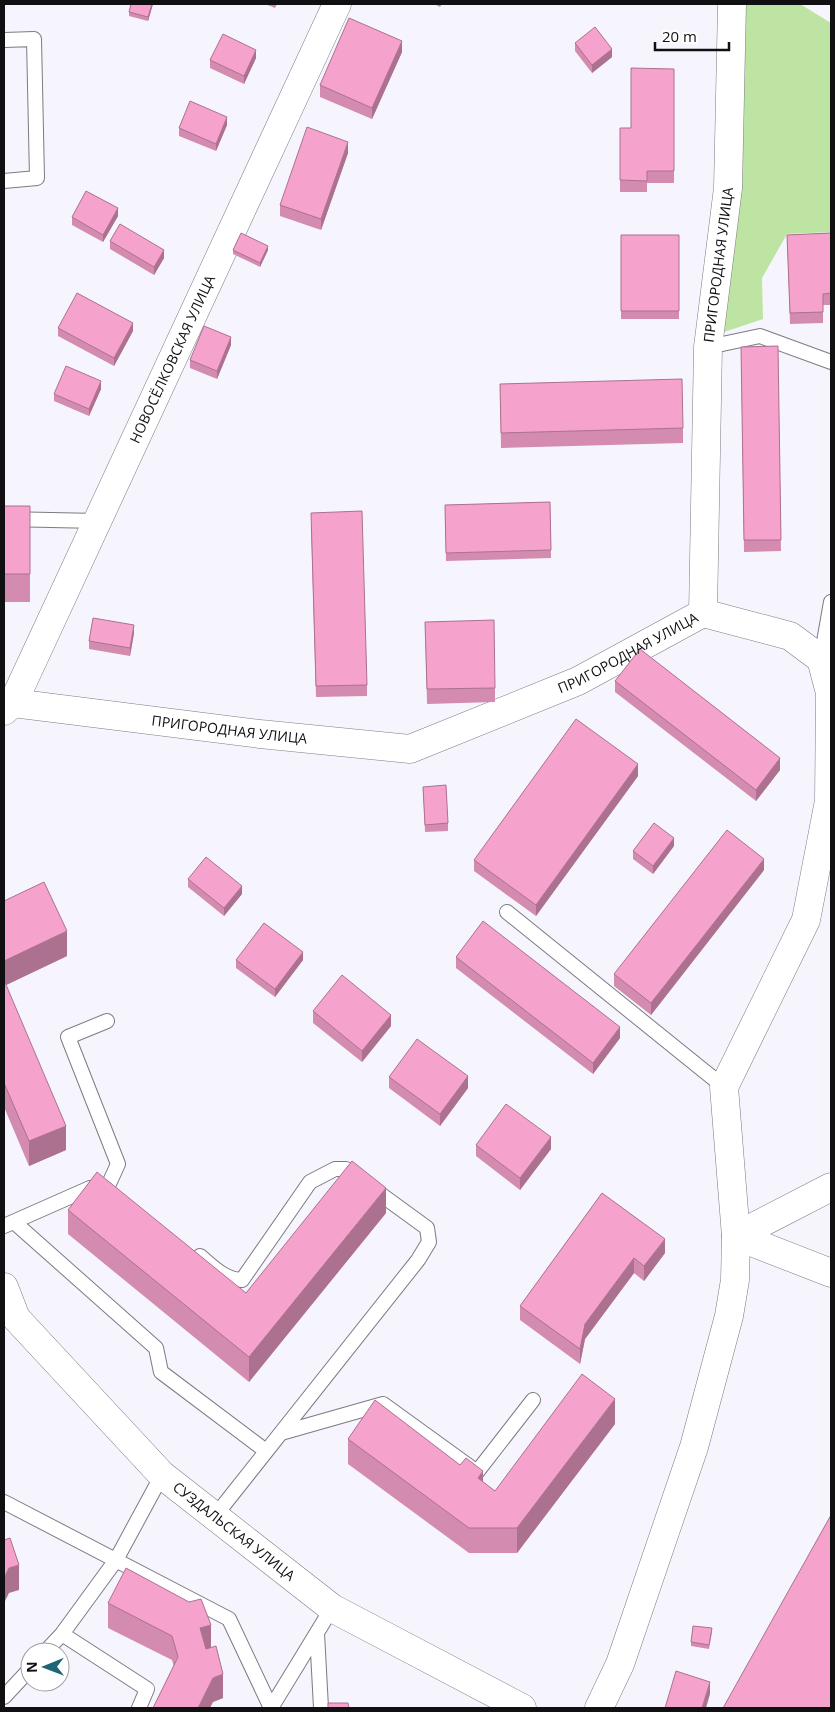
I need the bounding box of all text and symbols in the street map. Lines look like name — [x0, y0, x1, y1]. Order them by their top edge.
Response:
scale bar — [655, 20, 729, 52]
text: 20 m — [662, 26, 697, 46]
street label: ПРИГОРОДНАЯ УЛИЦА — [699, 186, 737, 344]
street label: НОВОСЁЛКОВСКАЯ УЛИЦА — [125, 272, 219, 446]
street label: ПРИГОРОДНАЯ УЛИЦА — [555, 608, 701, 697]
street label: ПРИГОРОДНАЯ УЛИЦА — [151, 710, 308, 748]
street label: СУЗДАЛЬСКАЯ УЛИЦА — [169, 1477, 299, 1585]
north arrow — [20, 1642, 70, 1692]
text: N — [22, 1661, 41, 1673]

